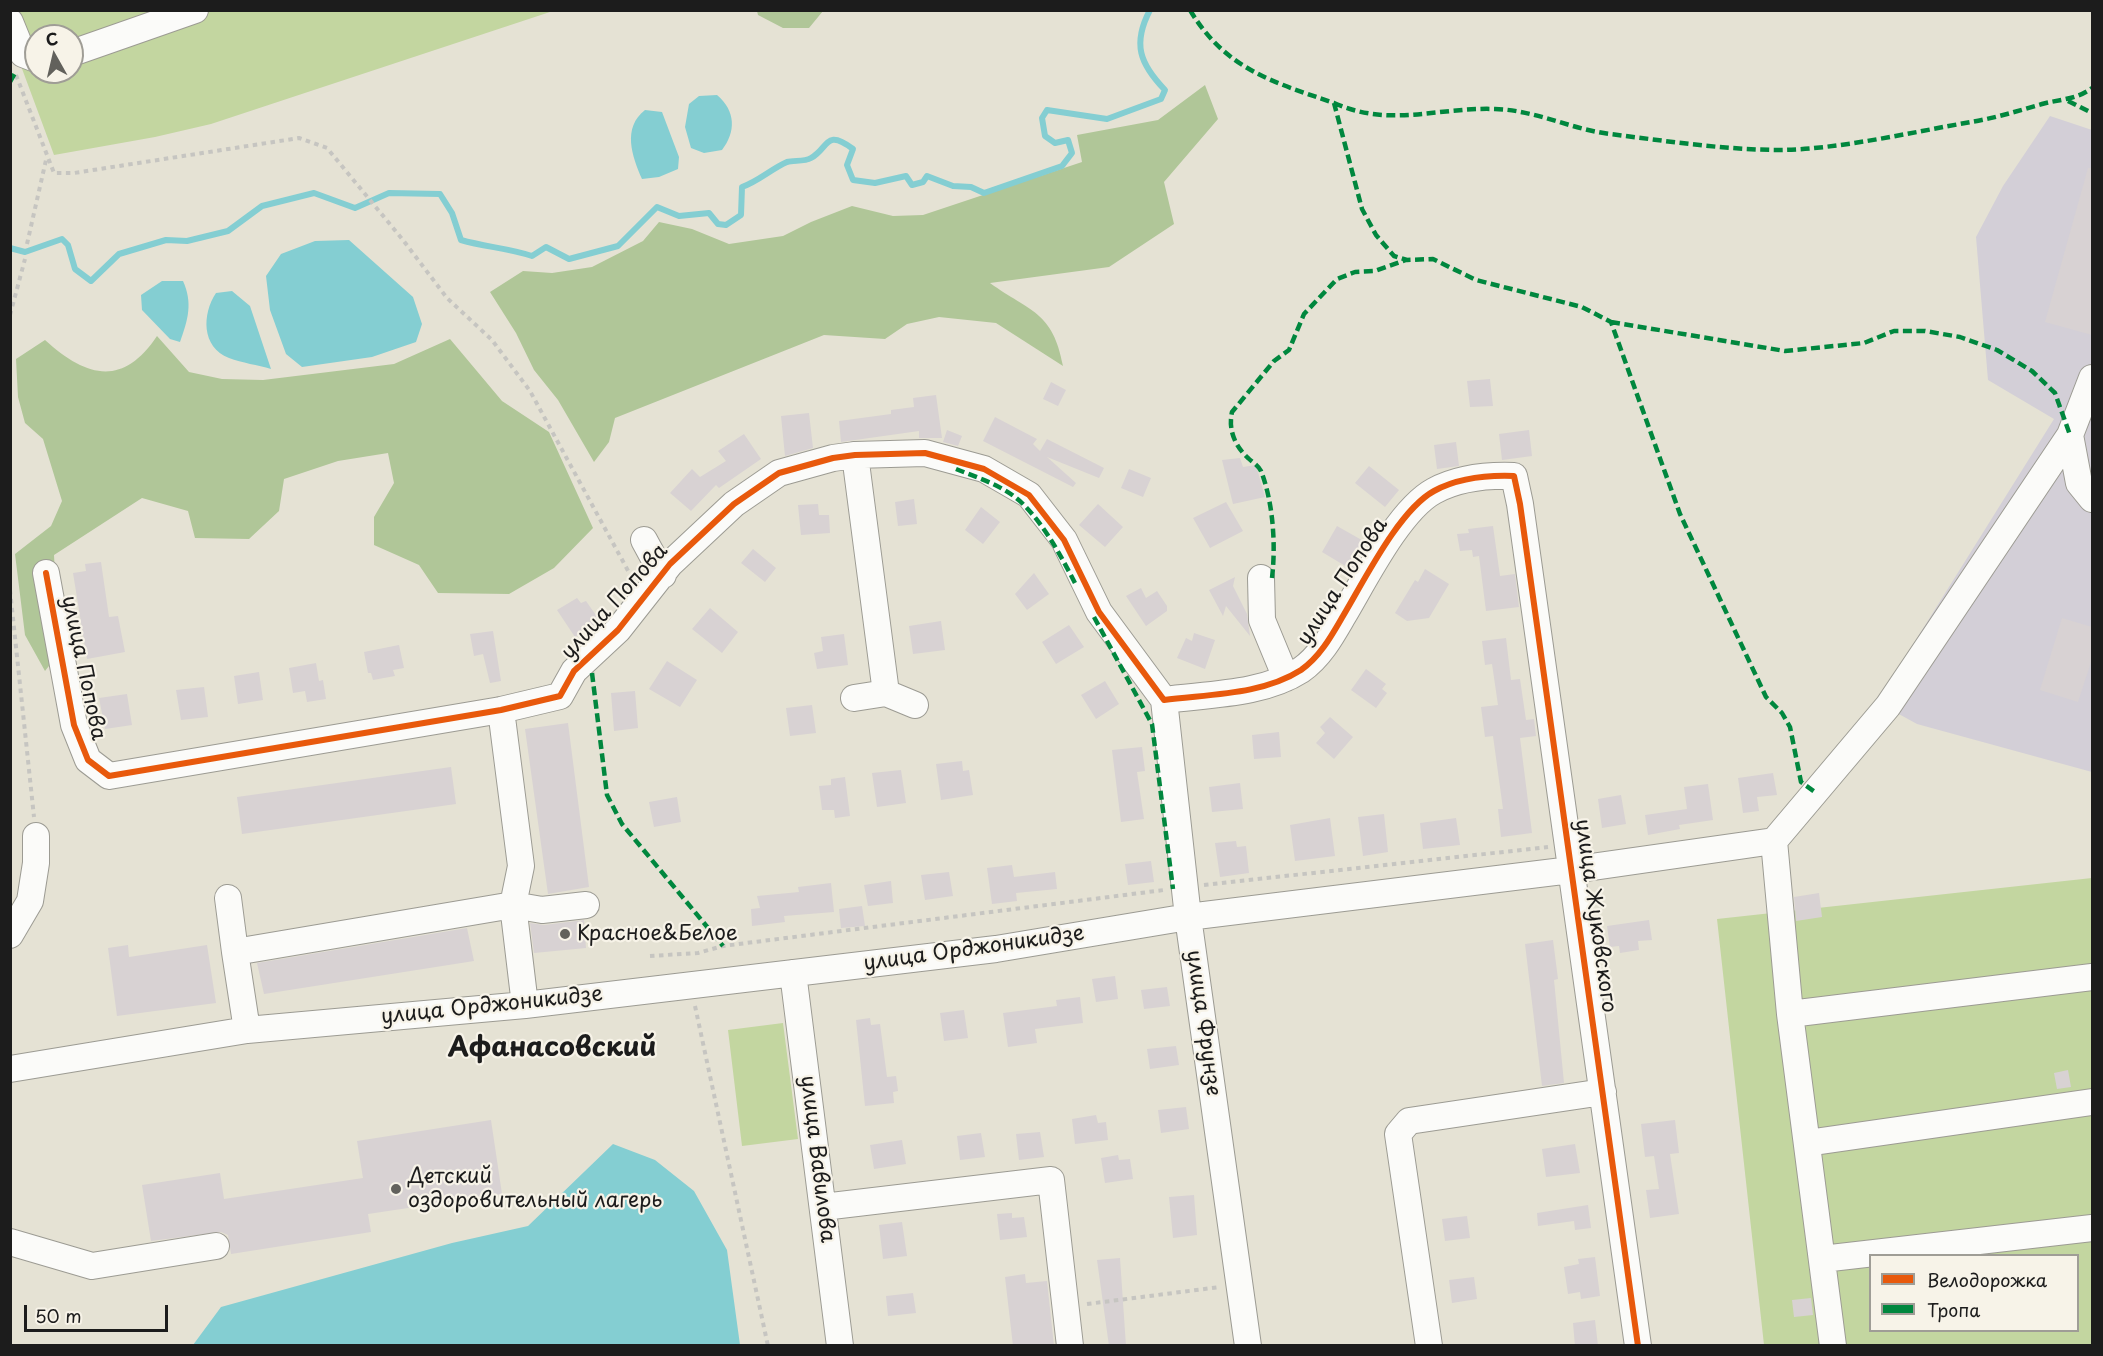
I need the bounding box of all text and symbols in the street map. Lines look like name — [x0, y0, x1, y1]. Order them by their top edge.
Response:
north arrow — [24, 24, 84, 84]
text: С — [44, 25, 59, 51]
street label: улица Попова — [1292, 513, 1394, 651]
street label: улица Попова — [556, 539, 674, 665]
street label: улица Попова — [55, 593, 111, 743]
street label: улица Жуковского — [1569, 817, 1621, 1015]
place label: Красное&Белое — [577, 921, 738, 947]
street label: улица Орджоникидзе — [862, 921, 1086, 977]
marker: Красное&Белое — [558, 927, 572, 941]
street label: улица Фрунзе — [1180, 949, 1226, 1097]
street label: улица Орджоникидзе — [380, 982, 604, 1030]
district label: Афанасовский — [448, 1033, 656, 1065]
street label: улица Вавилова — [794, 1074, 840, 1244]
place label: Детский оздоровительный лагерь — [408, 1164, 662, 1214]
marker: Детский оздоровительный лагерь — [389, 1182, 403, 1196]
legend — [1869, 1254, 2079, 1332]
text: Велодорожка — [1927, 1266, 2047, 1293]
scale bar — [27, 1293, 171, 1331]
text: Тропа — [1927, 1296, 1980, 1323]
text: 50 m — [35, 1302, 82, 1329]

